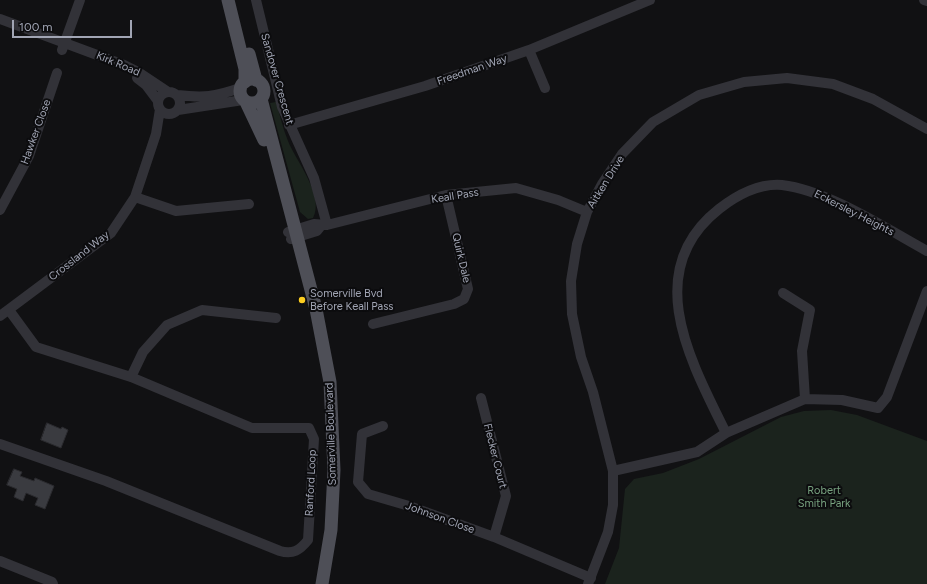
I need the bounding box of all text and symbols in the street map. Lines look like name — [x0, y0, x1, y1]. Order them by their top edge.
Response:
scale bar — [14, 12, 134, 38]
text: 100 m — [19, 20, 53, 34]
street label: Sandover Crescent — [258, 32, 296, 126]
street label: Kirk Road — [94, 49, 142, 79]
street label: Freedman Way — [435, 52, 509, 88]
street label: Hawker Close — [18, 98, 54, 166]
street label: Aitken Drive — [585, 153, 627, 211]
street label: Keall Pass — [430, 186, 480, 206]
street label: Eckersley Heights — [812, 187, 896, 239]
street label: Crossland Way — [46, 228, 112, 284]
street label: Quirk Dale — [449, 232, 473, 284]
place label: Somerville Bvd Before Keall Pass — [310, 287, 393, 313]
marker: Somerville Bvd Before Keall Pass — [297, 295, 307, 305]
street label: Somerville Boulevard — [323, 382, 339, 486]
street label: Flecker Court — [481, 422, 509, 490]
street label: Ranford Loop — [303, 449, 319, 517]
park label: Robert Smith Park — [798, 484, 850, 510]
street label: Johnson Close — [404, 499, 476, 537]

